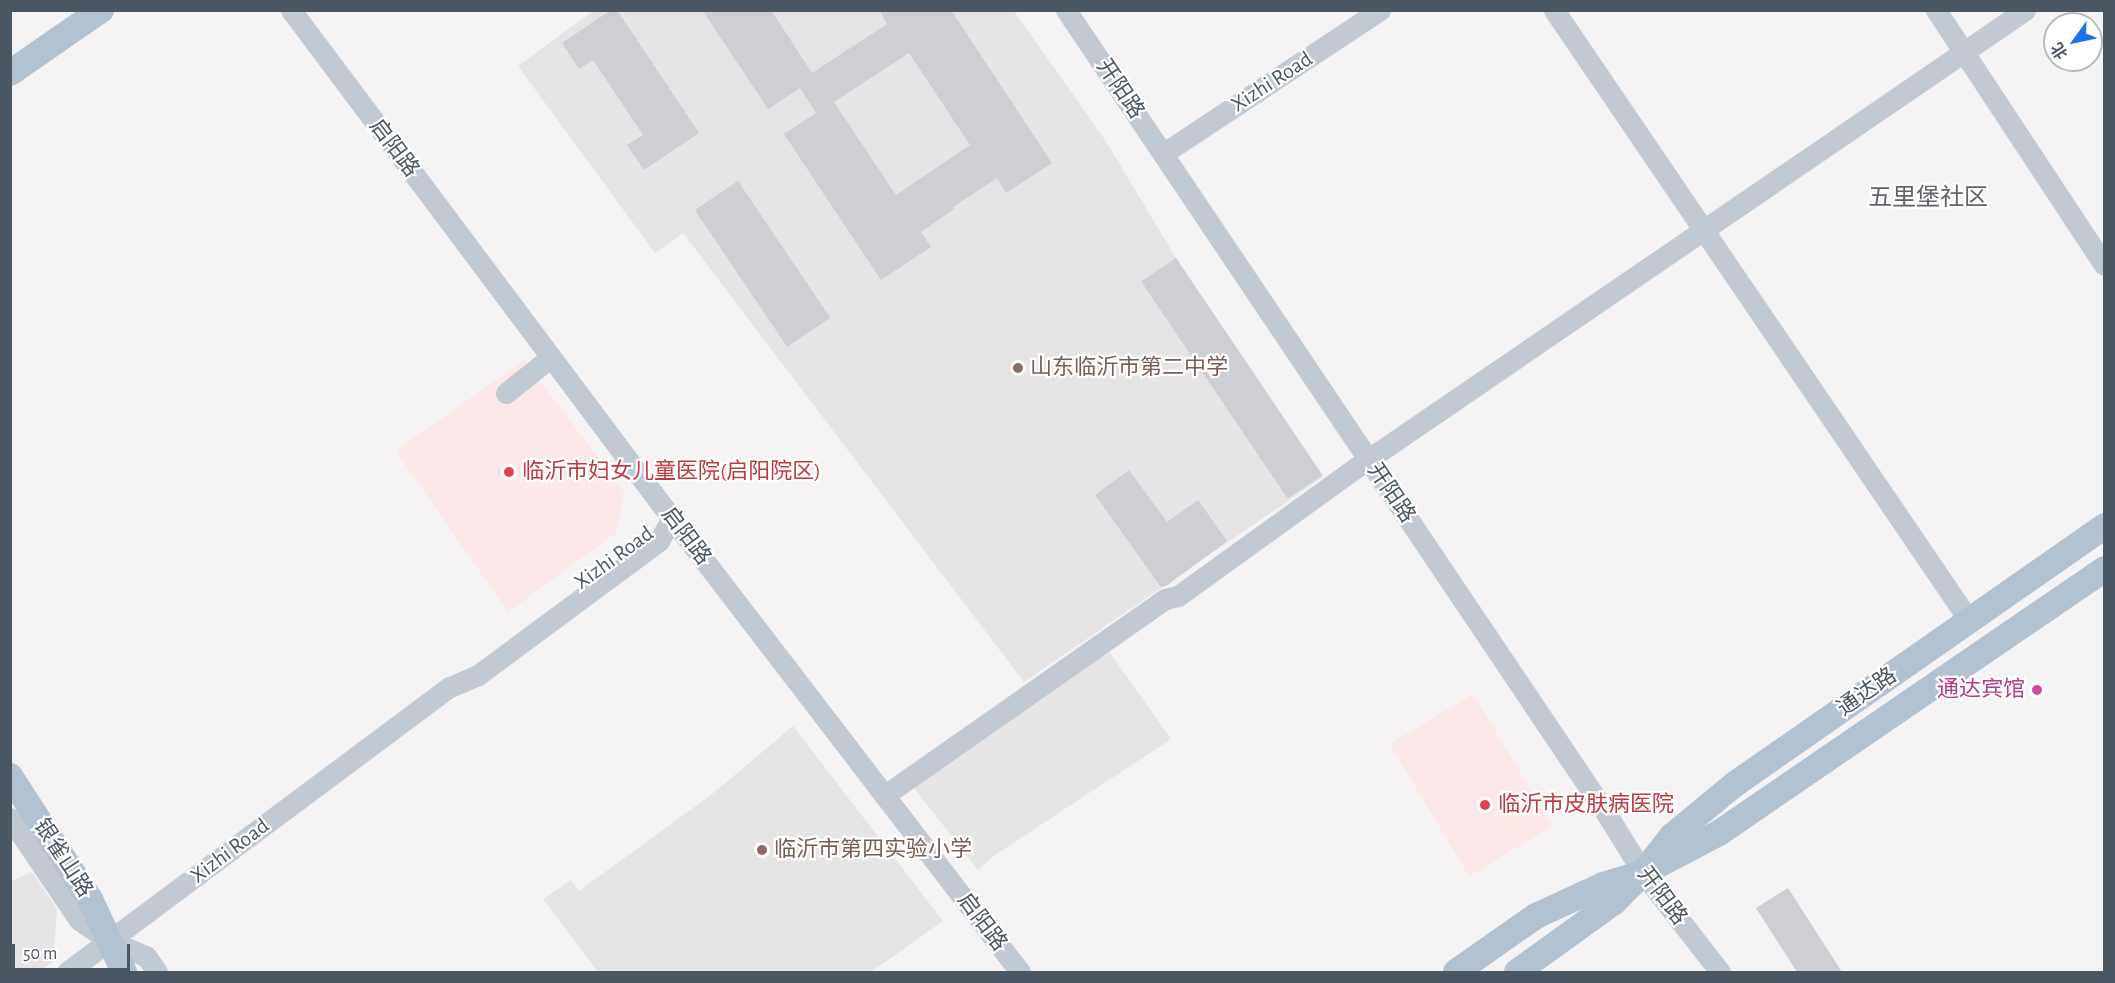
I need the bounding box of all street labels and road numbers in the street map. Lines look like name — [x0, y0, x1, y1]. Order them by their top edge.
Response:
street label: Xizhi Road — [1226, 46, 1318, 118]
street label: 开阳路 — [1091, 54, 1149, 124]
street label: 启阳路 — [364, 114, 424, 182]
street label: 开阳路 — [1362, 458, 1420, 528]
street label: 启阳路 — [656, 502, 716, 570]
street label: Xizhi Road — [569, 520, 659, 596]
street label: 通达路 — [1832, 662, 1902, 722]
street label: Xizhi Road — [185, 813, 275, 889]
street label: 银雀山路 — [28, 814, 98, 902]
street label: 开阳路 — [1632, 862, 1692, 930]
street label: 启阳路 — [952, 888, 1012, 956]

